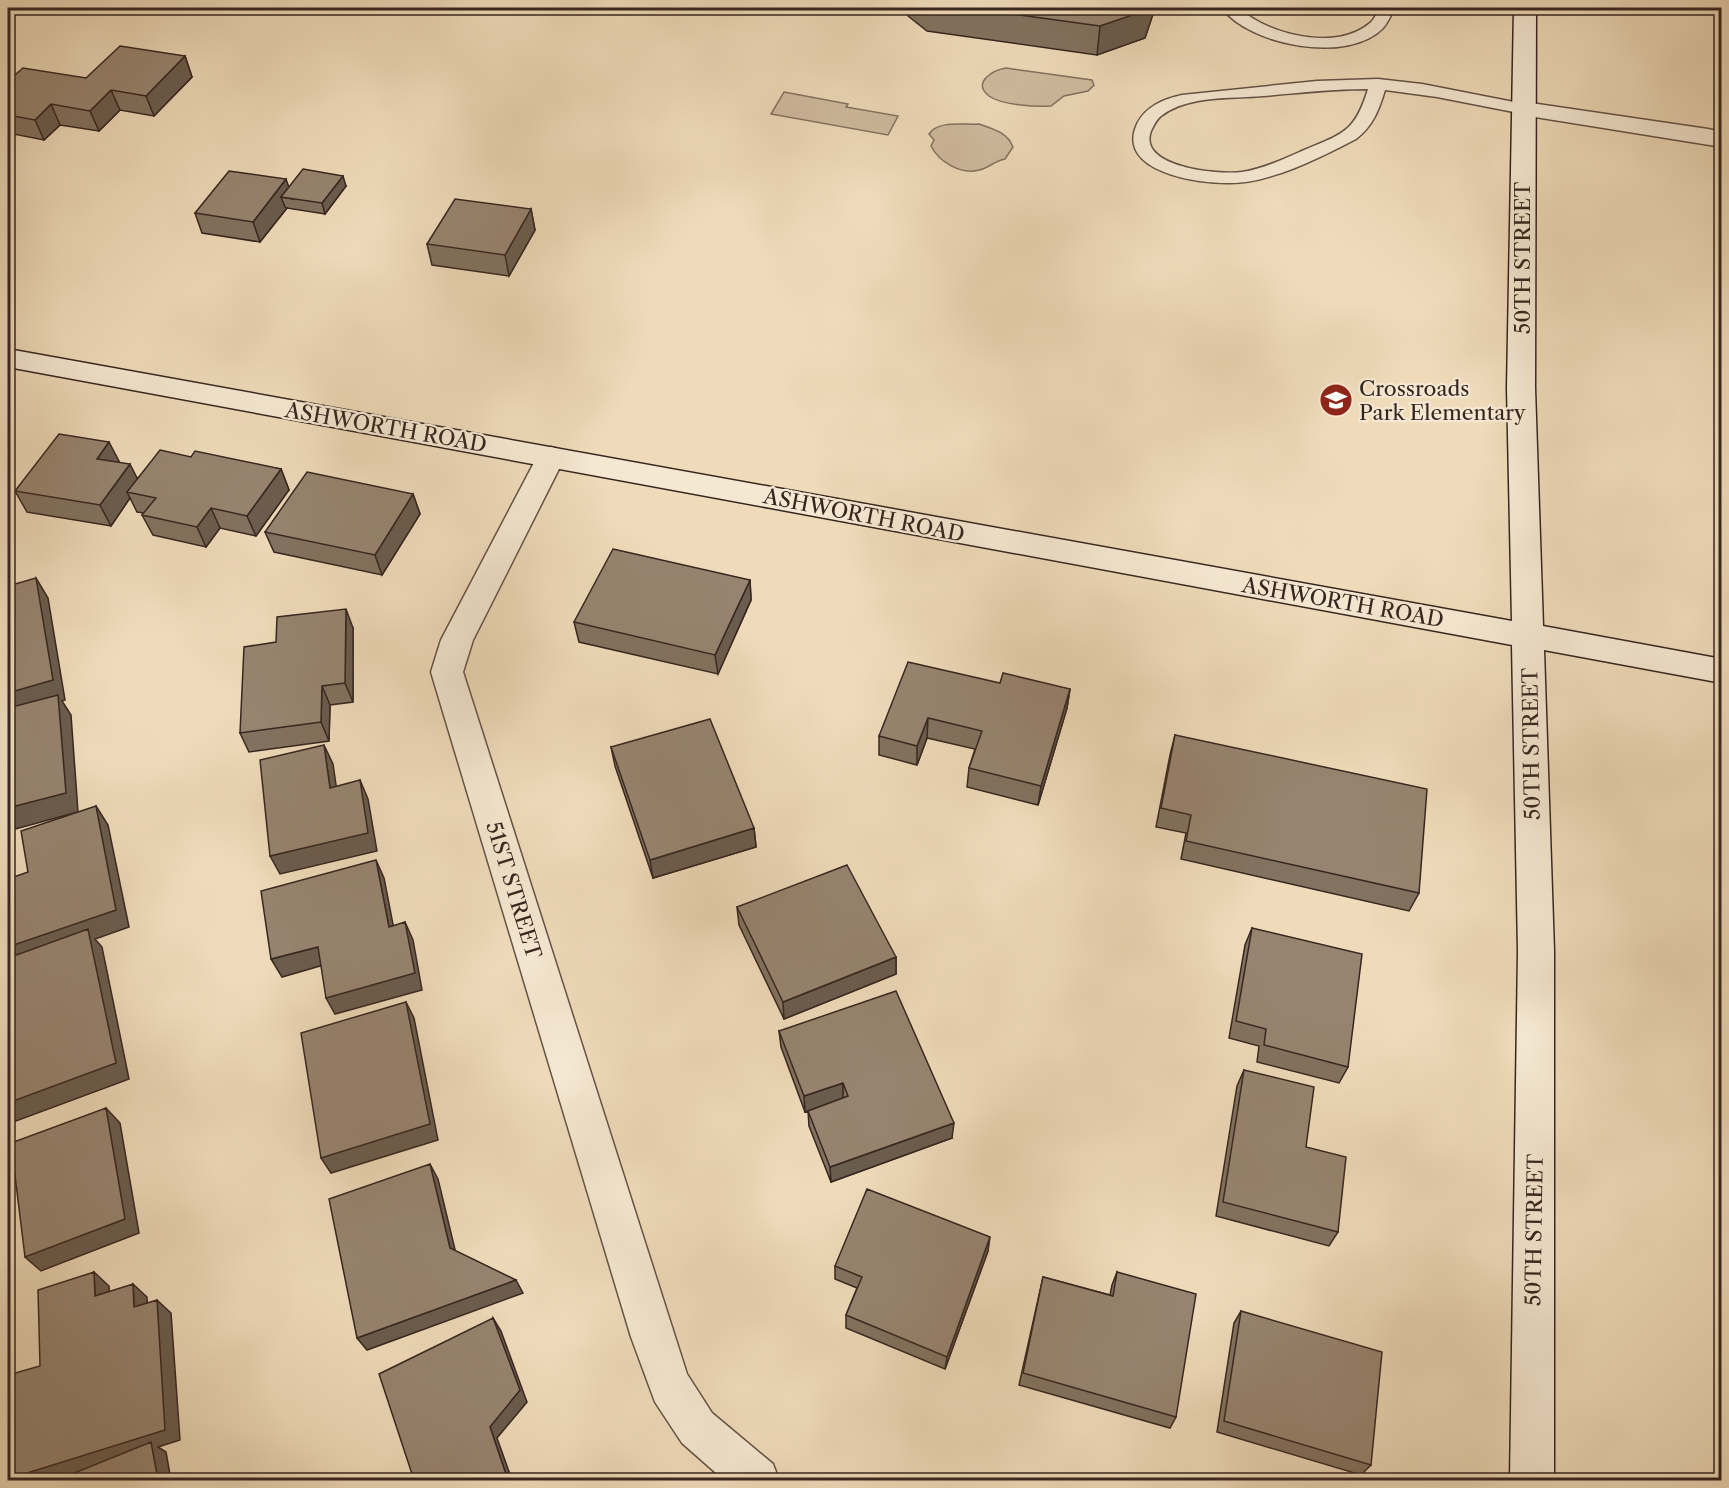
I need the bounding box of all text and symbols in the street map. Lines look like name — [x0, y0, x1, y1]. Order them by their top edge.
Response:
street label: 50TH STREET — [1510, 182, 1535, 334]
place label: Crossroads Park Elementary — [1359, 376, 1526, 425]
school or university icon: Crossroads Park Elementary — [1318, 382, 1354, 418]
street label: ASHWORTH ROAD — [282, 397, 489, 457]
street label: ASHWORTH ROAD — [760, 483, 967, 547]
street label: ASHWORTH ROAD — [1239, 572, 1446, 632]
street label: 50TH STREET — [1517, 667, 1545, 820]
street label: 51ST STREET — [481, 818, 547, 962]
street label: 50TH STREET — [1520, 1153, 1548, 1306]

